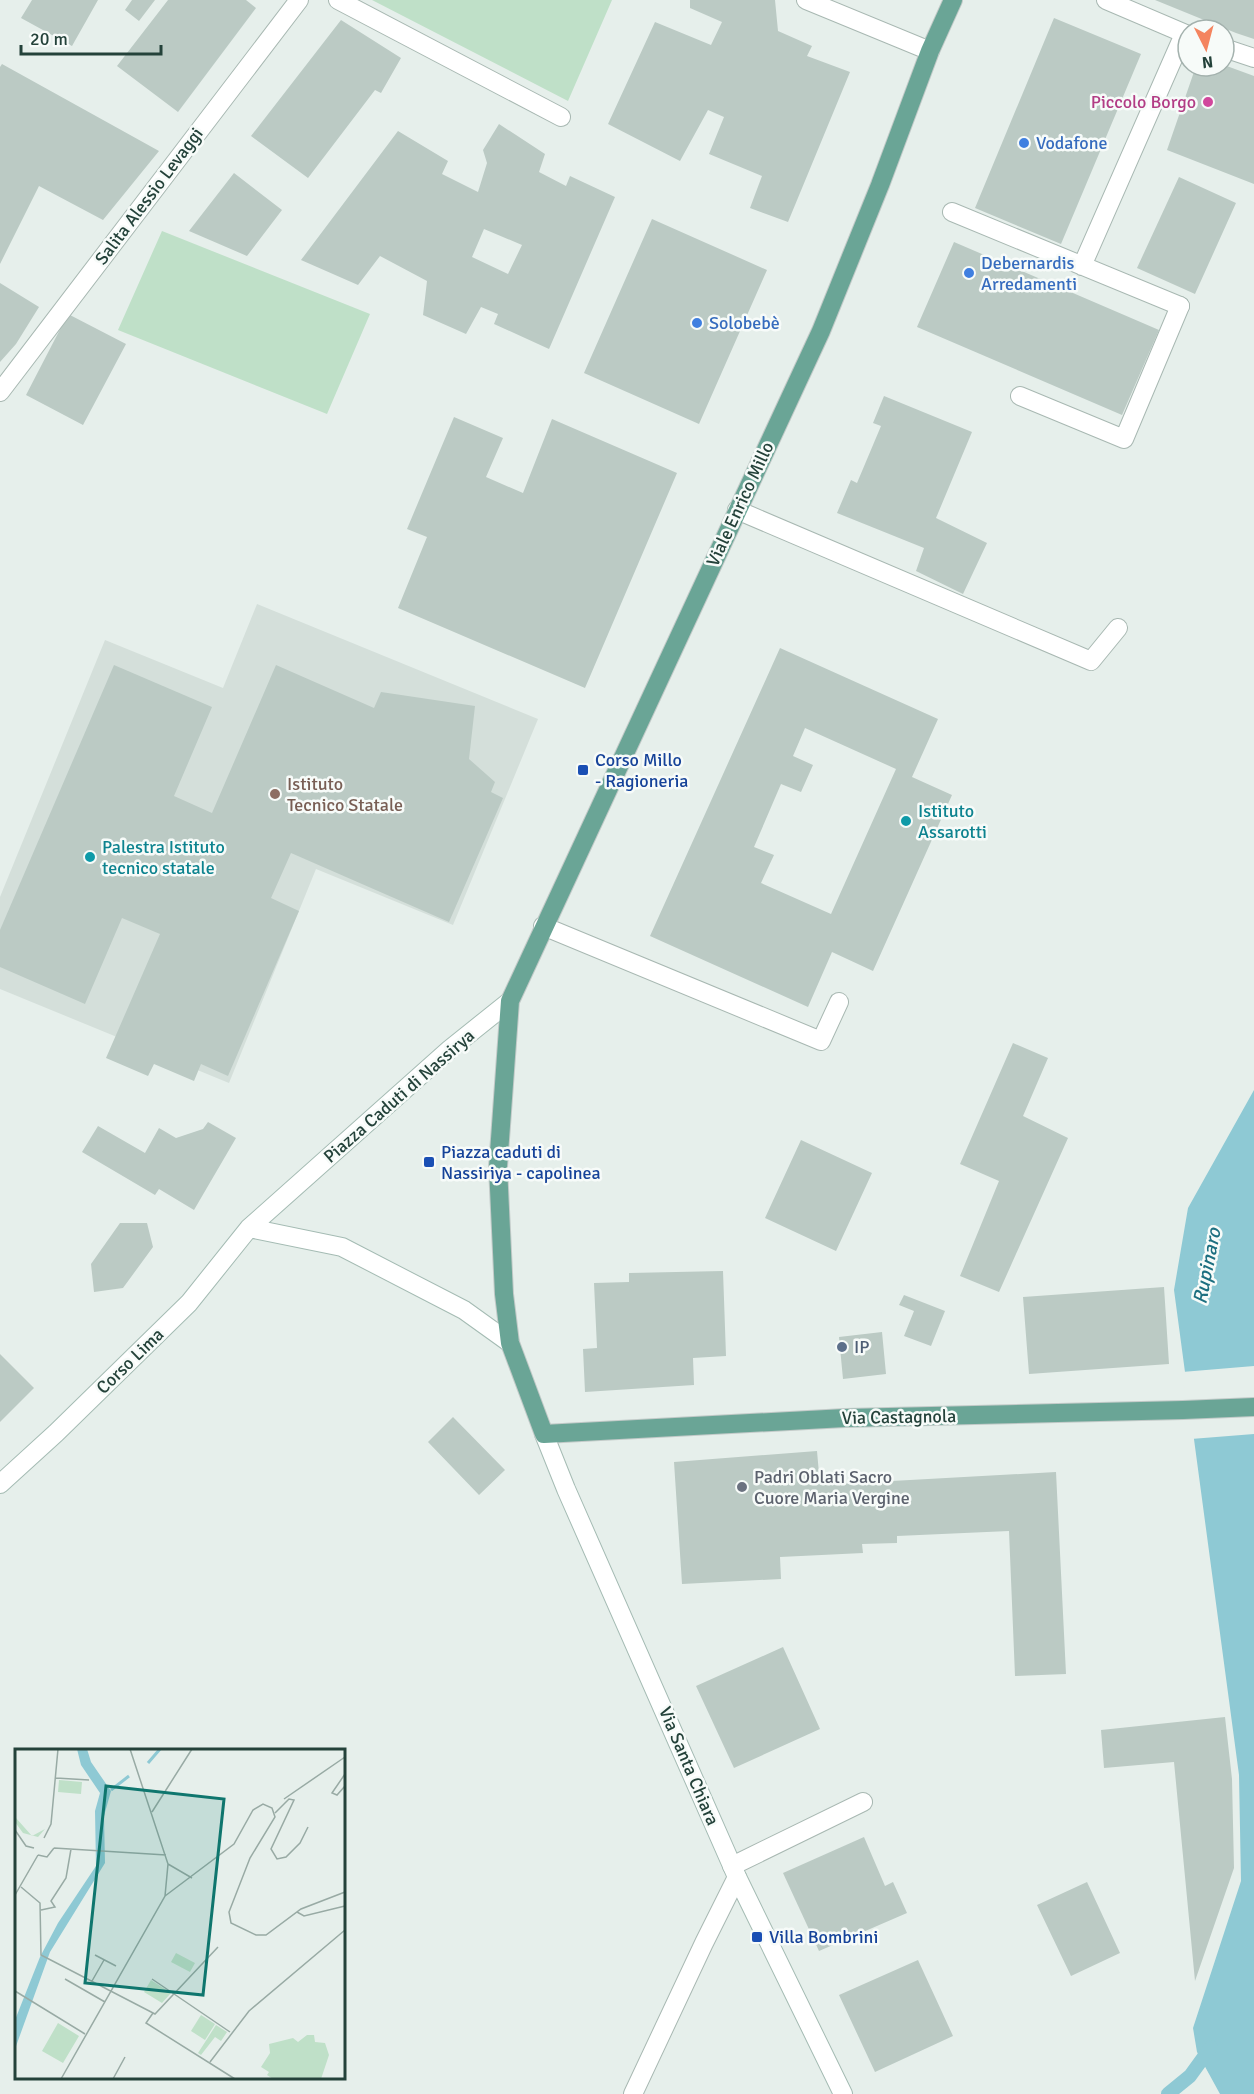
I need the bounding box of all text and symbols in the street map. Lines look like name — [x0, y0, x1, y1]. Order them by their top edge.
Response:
scale bar — [21, 18, 160, 56]
north arrow — [1176, 18, 1236, 78]
text: 20 m — [30, 28, 68, 50]
text: N — [1201, 51, 1214, 72]
place label: Piccolo Borgo — [1091, 91, 1196, 113]
marker: Piccolo Borgo — [1201, 95, 1215, 109]
street label: Salita Alessio Levaggi — [90, 123, 208, 269]
place label: Vodafone — [1036, 132, 1108, 154]
marker: Vodafone — [1017, 136, 1031, 150]
place label: Debernardis Arredamenti — [981, 252, 1077, 295]
marker: Debernardis Arredamenti — [962, 266, 976, 280]
place label: Solobebè — [709, 312, 780, 334]
marker: Solobebè — [690, 316, 704, 330]
street label: Viale Enrico Millo — [702, 438, 778, 570]
place label: Corso Millo - Ragioneria — [595, 749, 688, 792]
marker: Corso Millo - Ragioneria — [576, 763, 590, 777]
place label: Istituto Tecnico Statale — [287, 773, 403, 816]
marker: Istituto Tecnico Statale — [268, 787, 282, 801]
place label: Istituto Assarotti — [918, 800, 987, 843]
marker: Istituto Assarotti — [899, 814, 913, 828]
place label: Palestra Istituto tecnico statale — [102, 836, 225, 879]
marker: Palestra Istituto tecnico statale — [83, 850, 97, 864]
street label: Piazza Caduti di Nassirya — [319, 1025, 479, 1167]
place label: Piazza caduti di Nassiriya - capolinea — [441, 1141, 601, 1184]
marker: Piazza caduti di Nassiriya - capolinea — [422, 1155, 436, 1169]
water label: Rupinaro — [1187, 1224, 1227, 1306]
street label: Corso Lima — [92, 1323, 168, 1399]
place label: IP — [854, 1336, 870, 1358]
marker: IP — [835, 1340, 849, 1354]
street label: Via Castagnola — [842, 1405, 956, 1429]
place label: Padri Oblati Sacro Cuore Maria Vergine — [754, 1466, 910, 1509]
marker: Padri Oblati Sacro Cuore Maria Vergine — [735, 1480, 749, 1494]
street label: Via Santa Chiara — [654, 1703, 724, 1829]
inset map — [15, 1749, 345, 2079]
place label: Villa Bombrini — [769, 1926, 878, 1948]
marker: Villa Bombrini — [750, 1930, 764, 1944]

